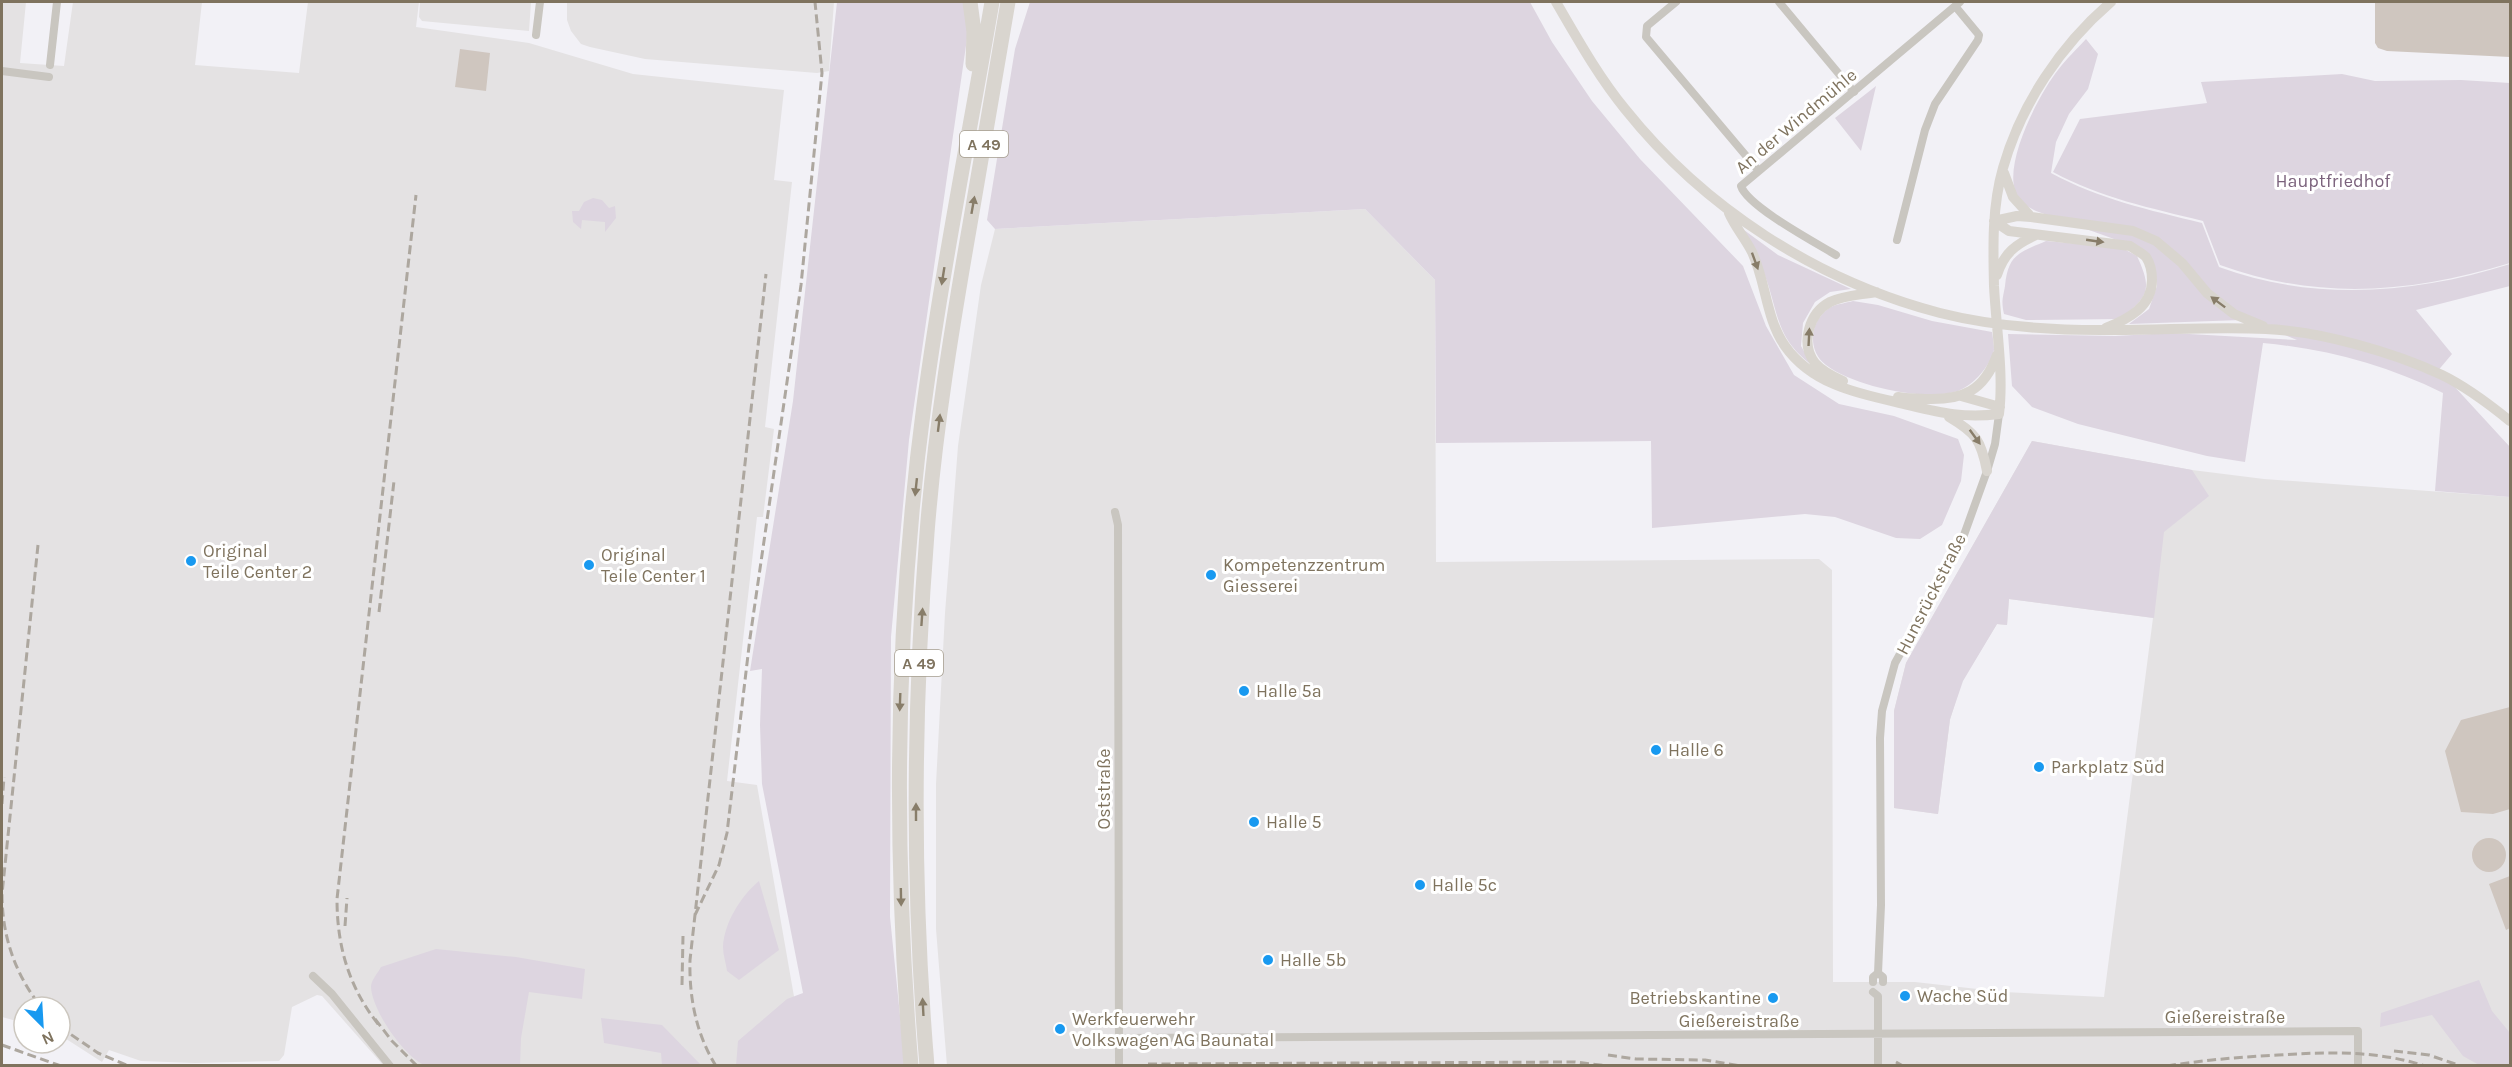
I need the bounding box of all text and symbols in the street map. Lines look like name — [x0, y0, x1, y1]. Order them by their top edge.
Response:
street label: An der Windmühle — [1731, 64, 1861, 178]
road number: A 49 — [960, 131, 1008, 157]
park label: Hauptfriedhof — [2276, 170, 2391, 192]
one-way arrow — [969, 195, 978, 214]
one-way arrow — [2085, 236, 2104, 245]
one-way arrow — [1751, 252, 1760, 270]
one-way arrow — [939, 267, 948, 286]
one-way arrow — [2210, 296, 2225, 308]
one-way arrow — [1804, 327, 1813, 346]
one-way arrow — [934, 414, 944, 433]
one-way arrow — [1969, 429, 1981, 445]
one-way arrow — [911, 477, 920, 496]
street label: Hunsrückstraße — [1891, 530, 1971, 658]
place label: Original Teile Center 2 — [203, 540, 312, 583]
place label: Original Teile Center 1 — [601, 544, 706, 587]
marker: Original Teile Center 2 — [184, 554, 198, 568]
place label: Kompetenzzentrum Giesserei — [1223, 554, 1385, 597]
marker: Original Teile Center 1 — [582, 558, 596, 572]
marker: Kompetenzzentrum Giesserei — [1204, 568, 1218, 582]
one-way arrow — [917, 608, 926, 627]
road number: A 49 — [895, 650, 943, 676]
place label: Halle 5a — [1256, 680, 1322, 702]
marker: Halle 5a — [1237, 684, 1251, 698]
one-way arrow — [896, 693, 905, 712]
place label: Halle 6 — [1668, 739, 1724, 761]
marker: Halle 6 — [1649, 743, 1663, 757]
street label: Oststraße — [1093, 749, 1115, 829]
place label: Parkplatz Süd — [2051, 756, 2165, 778]
marker: Parkplatz Süd — [2032, 760, 2046, 774]
one-way arrow — [911, 803, 921, 822]
place label: Halle 5 — [1266, 811, 1322, 833]
marker: Halle 5 — [1247, 815, 1261, 829]
place label: Halle 5c — [1432, 874, 1497, 896]
marker: Halle 5c — [1413, 878, 1427, 892]
one-way arrow — [896, 888, 905, 907]
place label: Halle 5b — [1280, 949, 1346, 971]
marker: Halle 5b — [1261, 953, 1275, 967]
place label: Wache Süd — [1917, 985, 2009, 1007]
place label: Betriebskantine — [1629, 987, 1761, 1009]
marker: Wache Süd — [1898, 989, 1912, 1003]
marker: Betriebskantine — [1766, 991, 1780, 1005]
north arrow — [12, 995, 72, 1055]
one-way arrow — [918, 998, 927, 1017]
street label: Gießereistraße — [2165, 1006, 2285, 1028]
place label: Werkfeuerwehr Volkswagen AG Baunatal — [1072, 1008, 1274, 1051]
street label: Gießereistraße — [1679, 1010, 1799, 1032]
marker: Werkfeuerwehr Volkswagen AG Baunatal — [1053, 1022, 1067, 1036]
text: N — [39, 1027, 57, 1049]

